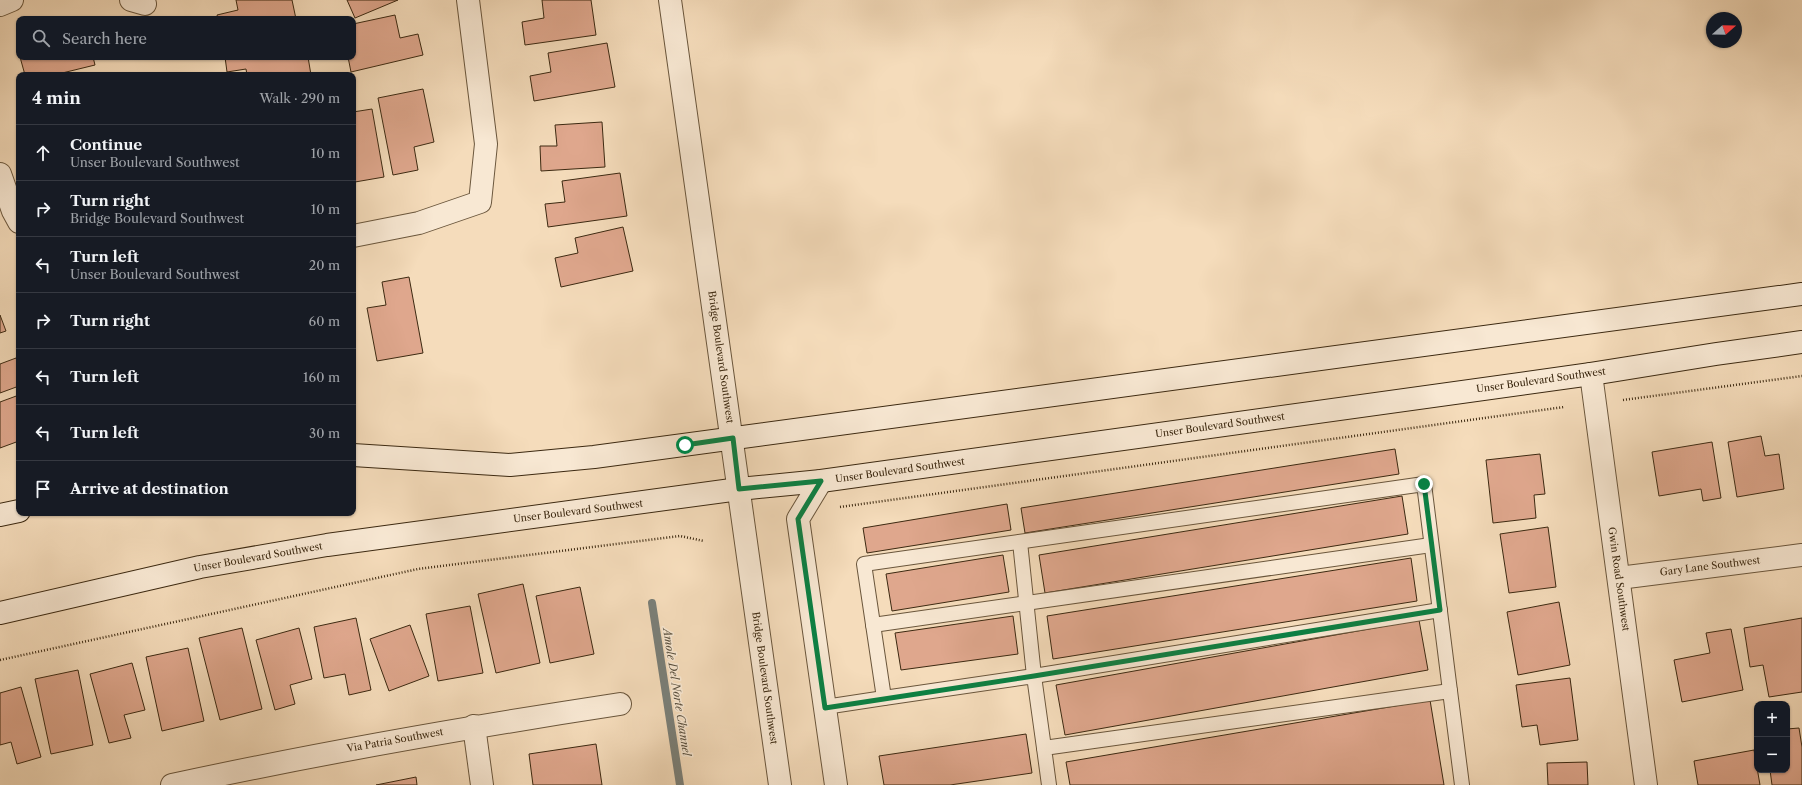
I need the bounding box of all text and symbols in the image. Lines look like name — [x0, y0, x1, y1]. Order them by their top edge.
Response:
north arrow — [1706, 12, 1742, 48]
search box — [16, 16, 356, 60]
icon: search — [30, 27, 52, 49]
text: Search here — [62, 29, 147, 48]
text: 4 min — [32, 88, 81, 108]
text: Walk · 290 m — [259, 90, 340, 106]
text: Continue — [70, 135, 142, 154]
icon: ahead — [32, 142, 54, 164]
text: 10 m — [311, 145, 340, 161]
text: Unser Boulevard Southwest — [70, 154, 240, 170]
text: Turn right — [70, 191, 150, 210]
icon: right — [32, 198, 54, 220]
text: 10 m — [311, 201, 340, 217]
text: Bridge Boulevard Southwest — [70, 210, 244, 226]
text: Turn left — [70, 247, 139, 266]
icon: left — [32, 254, 54, 276]
text: 20 m — [309, 257, 340, 273]
text: Unser Boulevard Southwest — [70, 266, 240, 282]
street label: Bridge Boulevard Southwest — [705, 290, 737, 425]
icon: right — [32, 310, 54, 332]
text: Turn right — [70, 311, 150, 330]
text: 60 m — [309, 313, 340, 329]
street label: Unser Boulevard Southwest — [1475, 364, 1607, 396]
icon: left — [32, 366, 54, 388]
text: Turn left — [70, 367, 139, 386]
text: 160 m — [303, 369, 340, 385]
street label: Unser Boulevard Southwest — [1154, 409, 1286, 441]
icon: left — [32, 422, 54, 444]
text: Turn left — [70, 423, 139, 442]
text: 30 m — [309, 425, 340, 441]
route start — [676, 436, 694, 454]
street label: Unser Boulevard Southwest — [834, 454, 966, 486]
route end — [1415, 475, 1433, 493]
icon: arrive — [32, 478, 54, 500]
text: Arrive at destination — [70, 479, 229, 498]
street label: Unser Boulevard Southwest — [512, 497, 644, 525]
street label: Gwin Road Southwest — [1605, 526, 1633, 632]
street label: Unser Boulevard Southwest — [193, 539, 324, 575]
street label: Gary Lane Southwest — [1659, 553, 1761, 579]
street label: Bridge Boulevard Southwest — [749, 611, 781, 746]
water label: Amole Del Norte Channel — [660, 625, 694, 758]
map controls — [1754, 701, 1790, 773]
button: + — [1754, 701, 1790, 737]
street label: Via Patria Southwest — [345, 725, 445, 755]
button: − — [1754, 737, 1790, 773]

